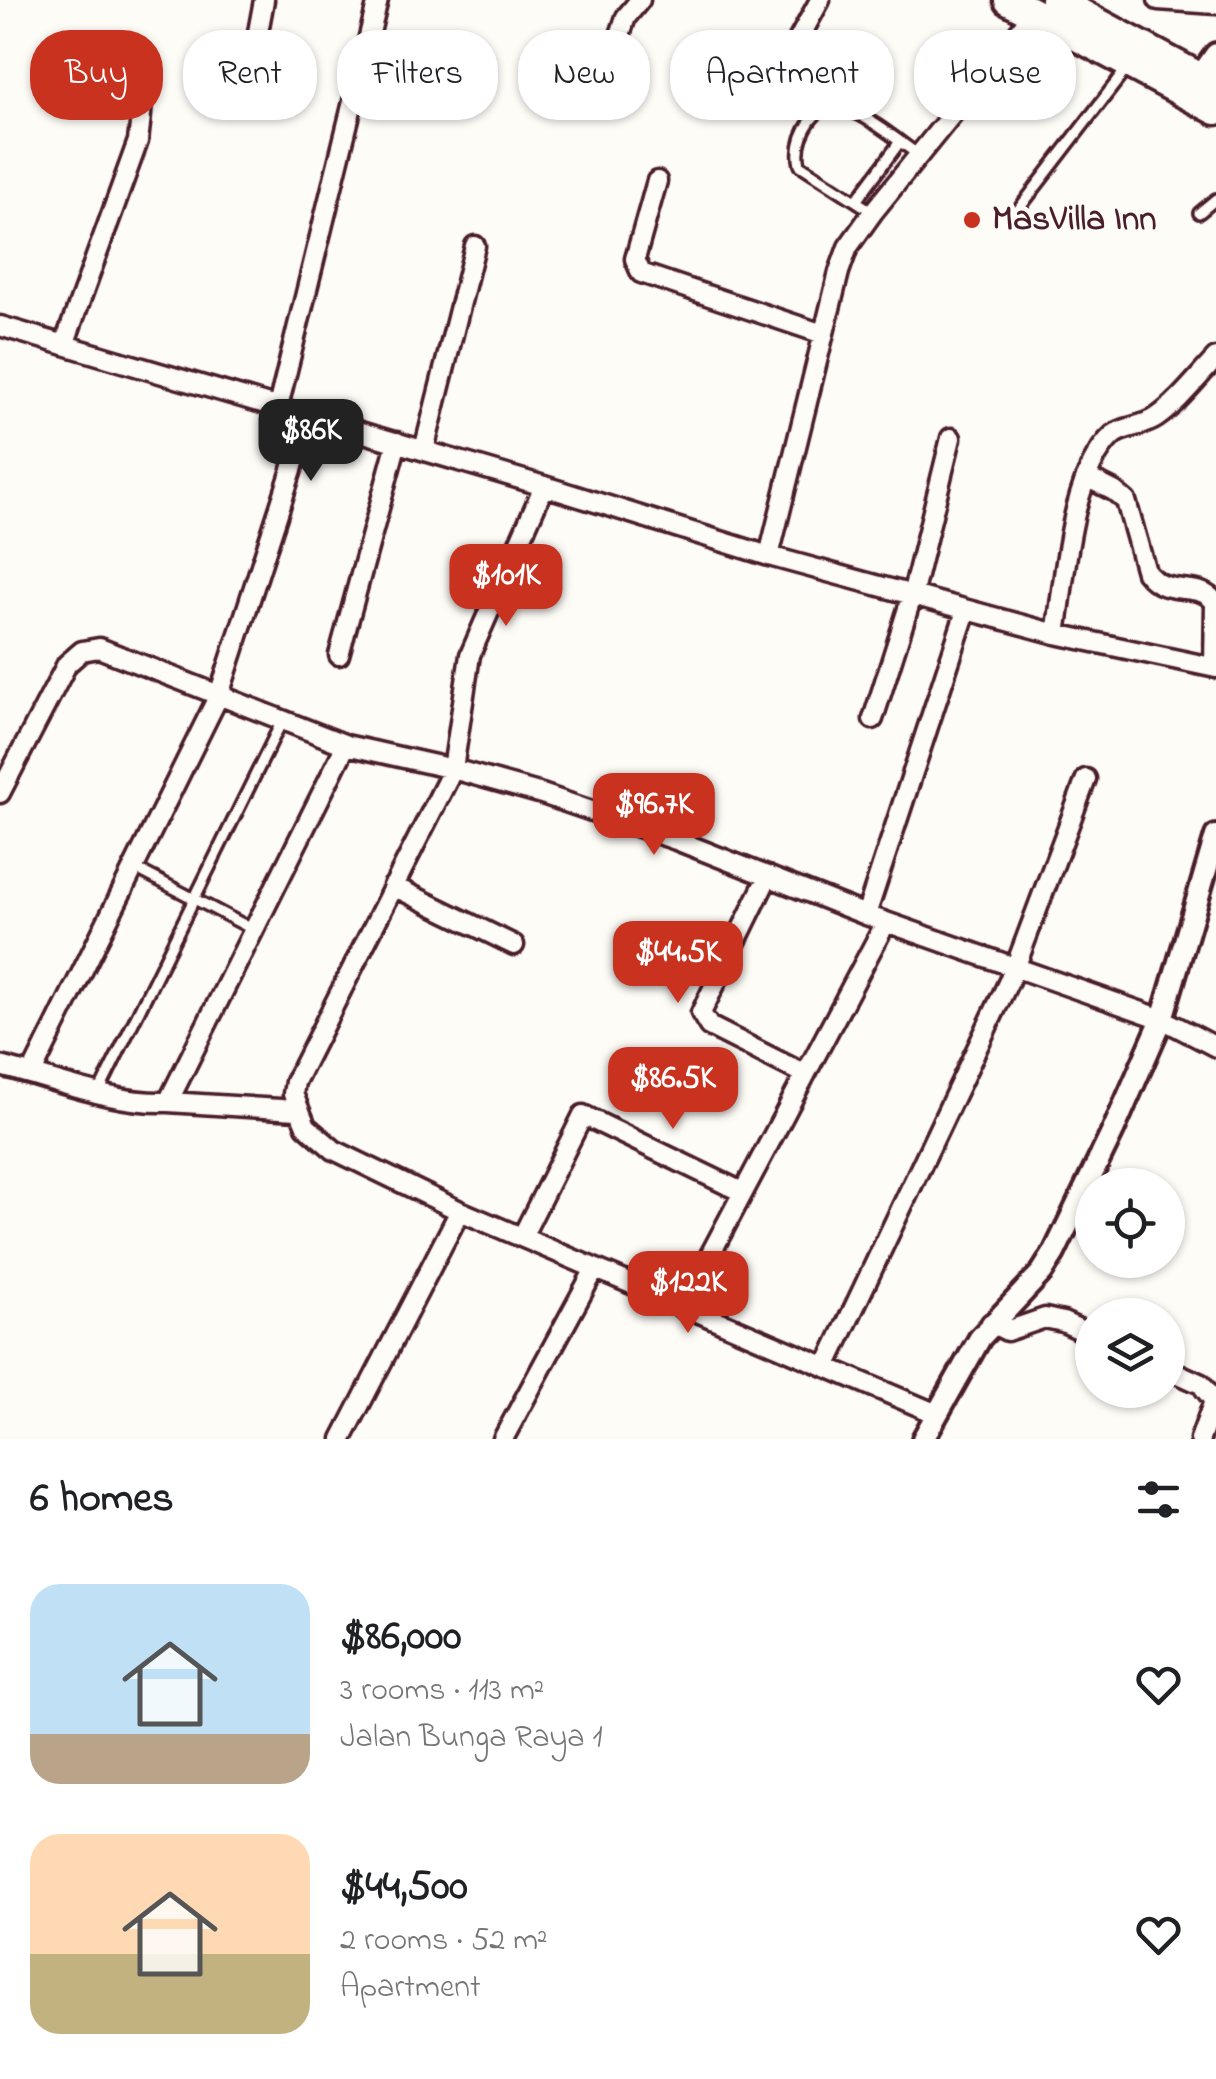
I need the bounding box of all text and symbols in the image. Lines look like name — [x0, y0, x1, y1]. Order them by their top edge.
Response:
chip: Buy — [30, 30, 163, 120]
chip: Rent — [183, 30, 317, 120]
chip: Filters — [337, 30, 498, 120]
chip: New — [518, 30, 650, 120]
chip: Apartment — [670, 30, 894, 120]
chip: House — [914, 30, 1076, 120]
place label: MasVilla Inn — [992, 195, 1157, 246]
marker: MasVilla Inn — [961, 209, 983, 231]
pin: $86K — [252, 399, 370, 484]
text: $86K — [281, 408, 341, 455]
pin: $101K — [436, 544, 576, 629]
text: $101K — [471, 553, 541, 600]
pin: $96.7K — [573, 773, 735, 858]
text: $96.7K — [615, 782, 693, 829]
pin: $44.5K — [597, 921, 759, 1006]
text: $44.5K — [635, 930, 721, 977]
pin: $86.5K — [592, 1047, 754, 1132]
text: $86.5K — [630, 1056, 716, 1103]
map controls — [1075, 1168, 1185, 1408]
button: locate — [1075, 1168, 1185, 1278]
pin: $122K — [618, 1251, 758, 1336]
text: $122K — [650, 1260, 726, 1307]
button: layers — [1075, 1298, 1185, 1408]
text: 6 homes — [30, 1469, 174, 1530]
icon: filters — [1131, 1472, 1186, 1527]
text: $86,000 — [340, 1607, 461, 1668]
icon: home — [110, 1624, 230, 1744]
icon: heart — [1131, 1657, 1186, 1712]
text: 3 rooms · 113 m² — [340, 1668, 544, 1715]
text: Jalan Bunga Raya 1 — [340, 1715, 603, 1762]
text: $44,500 — [340, 1857, 468, 1918]
icon: home — [110, 1874, 230, 1994]
icon: heart — [1131, 1907, 1186, 1962]
text: 2 rooms · 52 m² — [340, 1918, 548, 1965]
text: Apartment — [340, 1965, 481, 2012]

